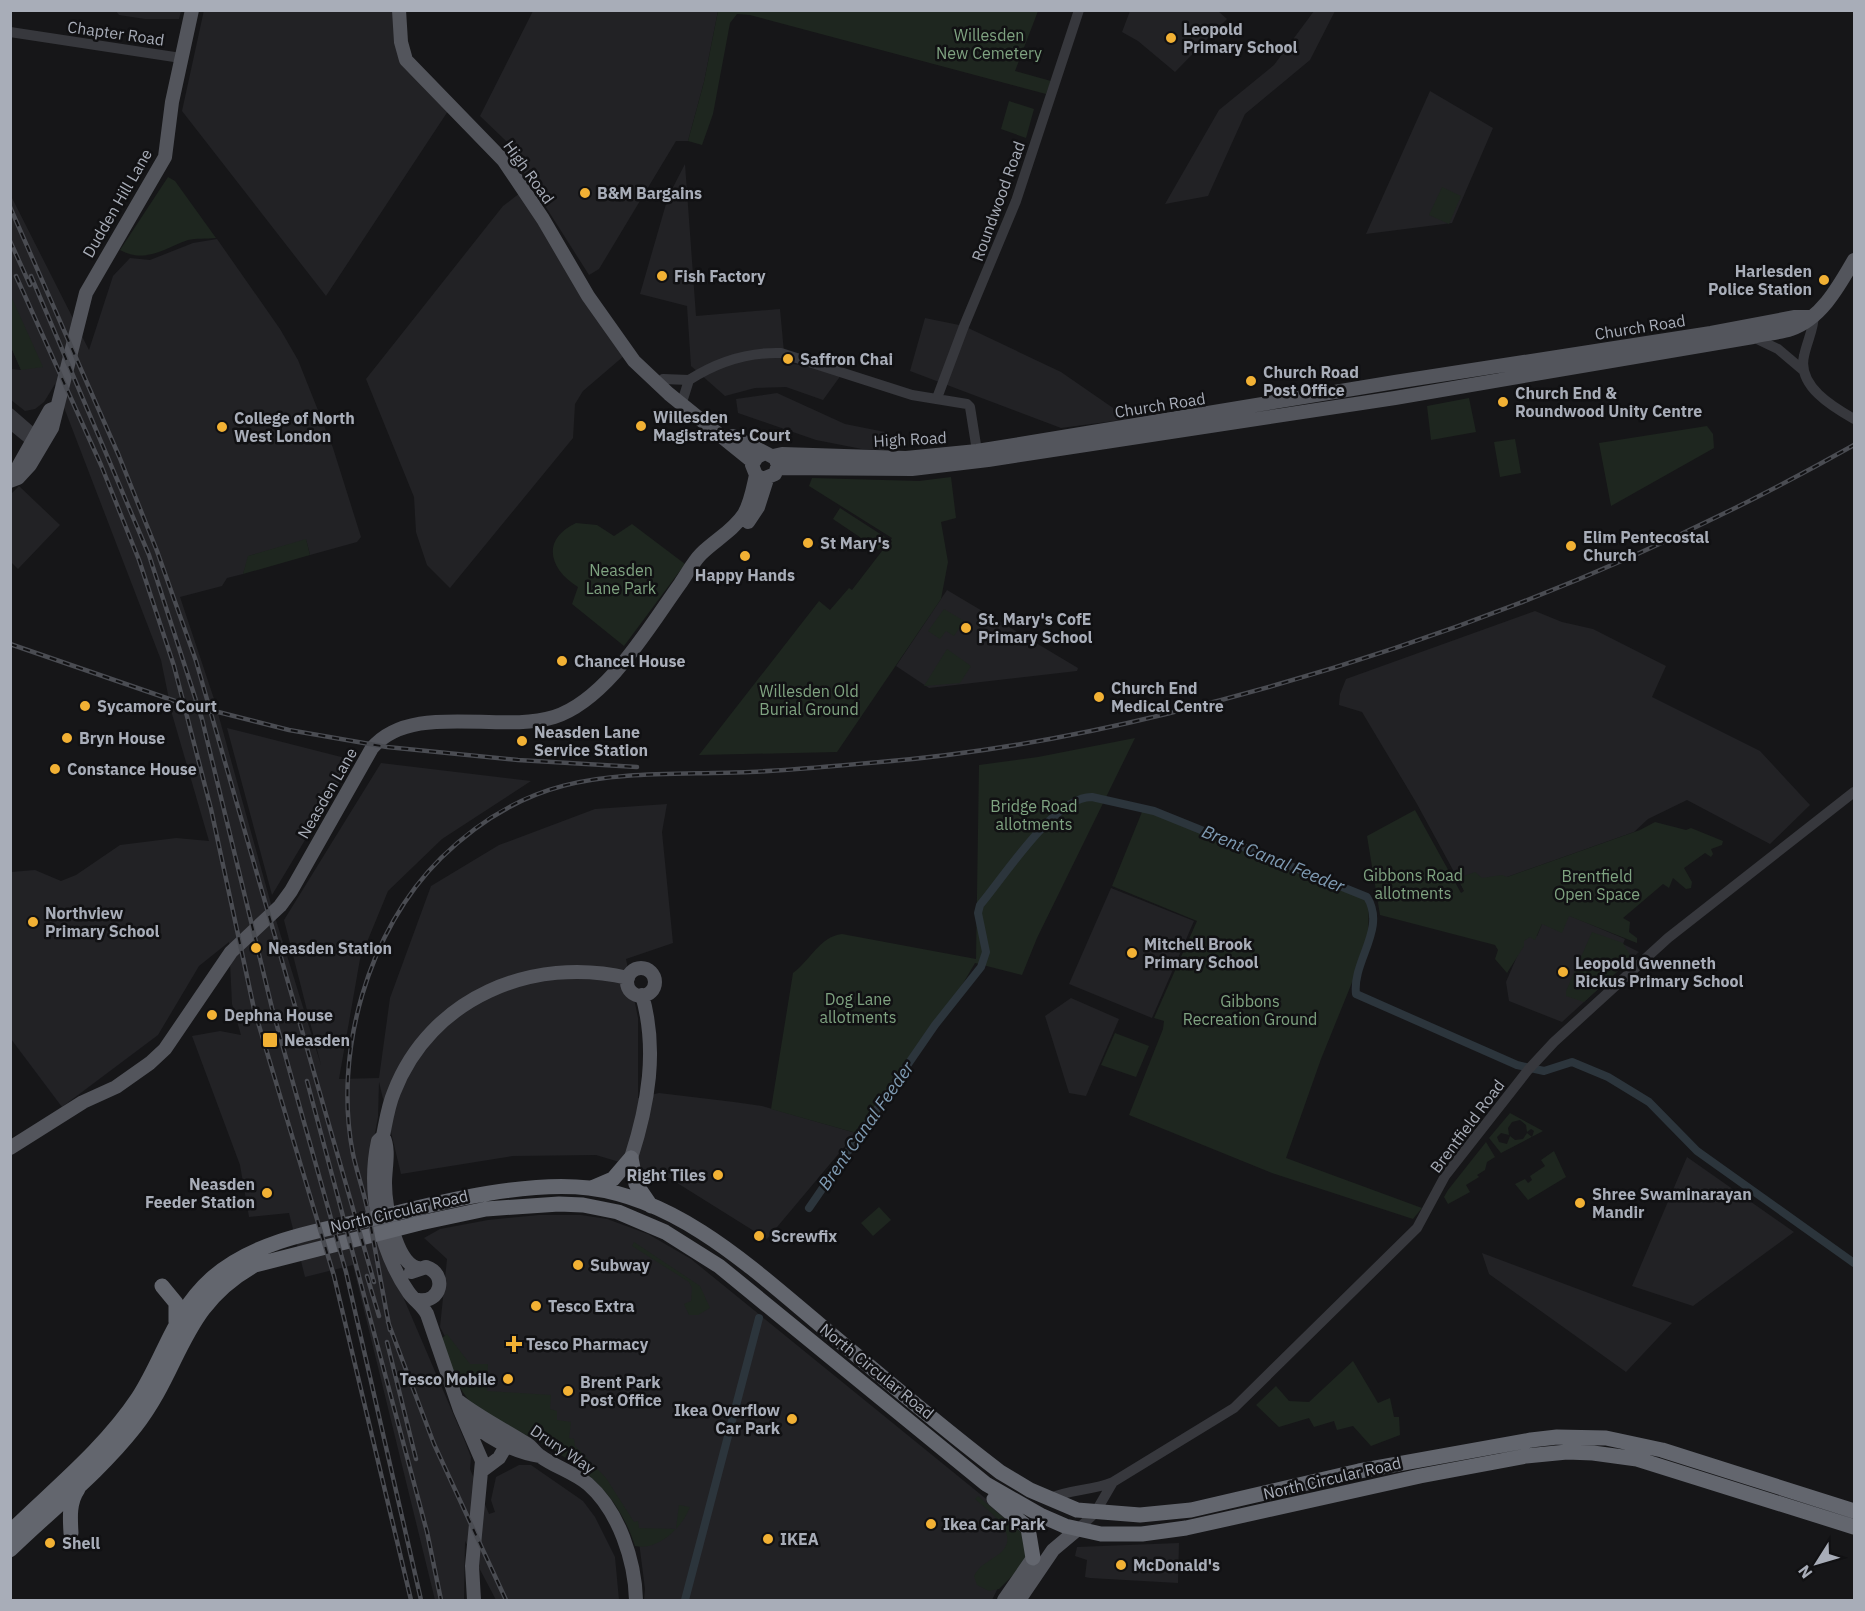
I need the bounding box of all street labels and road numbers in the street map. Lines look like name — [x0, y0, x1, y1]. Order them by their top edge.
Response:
street label: Chapter Road — [66, 16, 166, 50]
street label: High Road — [499, 136, 559, 208]
street label: Roundwood Road — [967, 138, 1029, 264]
street label: Dudden Hill Lane — [78, 145, 156, 261]
street label: Church Road — [1593, 310, 1687, 344]
street label: Church Road — [1113, 388, 1207, 422]
street label: High Road — [873, 427, 947, 451]
street label: Neasden Lane — [293, 744, 361, 842]
street label: Brentfield Road — [1425, 1075, 1509, 1177]
street label: North Circular Road — [328, 1185, 470, 1237]
street label: North Circular Road — [816, 1319, 938, 1423]
street label: Drury Way — [527, 1420, 599, 1478]
street label: North Circular Road — [1261, 1452, 1403, 1504]

